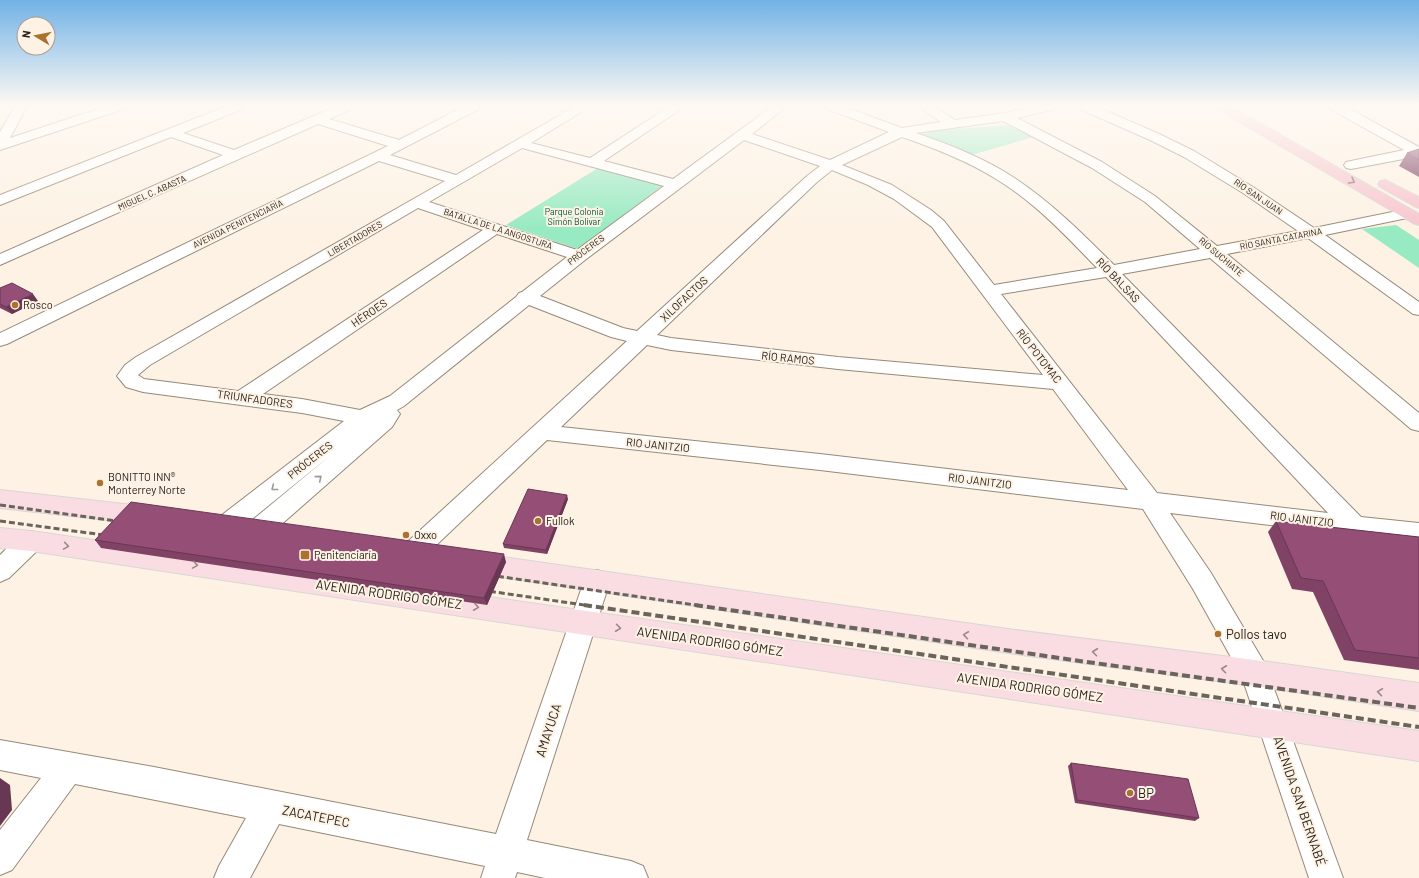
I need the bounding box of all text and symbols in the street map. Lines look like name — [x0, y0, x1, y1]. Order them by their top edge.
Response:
north arrow — [16, 16, 56, 56]
text: N — [19, 29, 33, 39]
street label: MIGUEL C. ABASTA — [116, 172, 188, 212]
street label: RÍO SAN JUAN — [1232, 176, 1285, 217]
one-way arrow — [1348, 176, 1355, 183]
street label: AVENIDA PENITENCIARÍA — [191, 197, 285, 250]
street label: BATALLA DE LA ANGOSTURA — [442, 206, 554, 252]
park label: Parque Colonia Simón Bolívar — [545, 206, 603, 227]
street label: LIBERTADORES — [325, 218, 384, 259]
street label: RÍO SANTA CATARINA — [1239, 225, 1324, 252]
street label: PRÓCERES — [565, 232, 606, 267]
street label: RÍO SUCHIATE — [1197, 235, 1246, 279]
street label: RÍO BALSAS — [1094, 255, 1143, 305]
street label: XILOFACTOS — [657, 273, 710, 324]
street label: HÉROES — [348, 296, 389, 329]
place label: Rosco — [23, 298, 53, 311]
marker: Rosco — [10, 300, 20, 310]
street label: RÍO POTOMAC — [1014, 326, 1065, 386]
street label: RÍO RAMOS — [761, 348, 815, 367]
street label: TRIUNFADORES — [217, 387, 294, 410]
street label: RIO JANITZIO — [626, 435, 691, 454]
street label: PRÓCERES — [285, 438, 335, 481]
place label: BONITTO INN® Monterrey Norte — [108, 470, 186, 496]
street label: RIO JANITZIO — [948, 470, 1013, 491]
one-way arrow — [315, 475, 322, 482]
marker: BONITTO INN® Monterrey Norte — [95, 478, 105, 488]
one-way arrow — [272, 483, 279, 490]
street label: RIO JANITZIO — [1270, 508, 1335, 529]
place label: Fullok — [546, 514, 575, 527]
marker: Fullok — [533, 516, 543, 526]
place label: Oxxo — [414, 528, 437, 541]
marker: Oxxo — [401, 530, 411, 540]
one-way arrow — [63, 541, 70, 550]
place label: Penitenciaría — [314, 548, 377, 561]
marker: Penitenciaría — [299, 549, 311, 561]
one-way arrow — [192, 560, 198, 569]
street label: AVENIDA RODRIGO GÓMEZ — [315, 576, 463, 612]
one-way arrow — [473, 602, 479, 611]
one-way arrow — [615, 623, 621, 632]
street label: AVENIDA RODRIGO GÓMEZ — [636, 623, 784, 659]
place label: Pollos tavo — [1226, 626, 1287, 642]
marker: Pollos tavo — [1213, 629, 1223, 639]
one-way arrow — [963, 631, 969, 640]
one-way arrow — [1092, 648, 1098, 657]
one-way arrow — [1221, 665, 1227, 674]
street label: AVENIDA RODRIGO GÓMEZ — [956, 669, 1104, 705]
one-way arrow — [1377, 688, 1383, 696]
street label: AMAYUCA — [532, 701, 564, 759]
street label: AVENIDA SAN BERNABÉ — [1270, 734, 1330, 868]
place label: BP — [1138, 785, 1154, 801]
marker: BP — [1125, 788, 1135, 798]
street label: ZACATEPEC — [281, 802, 351, 830]

